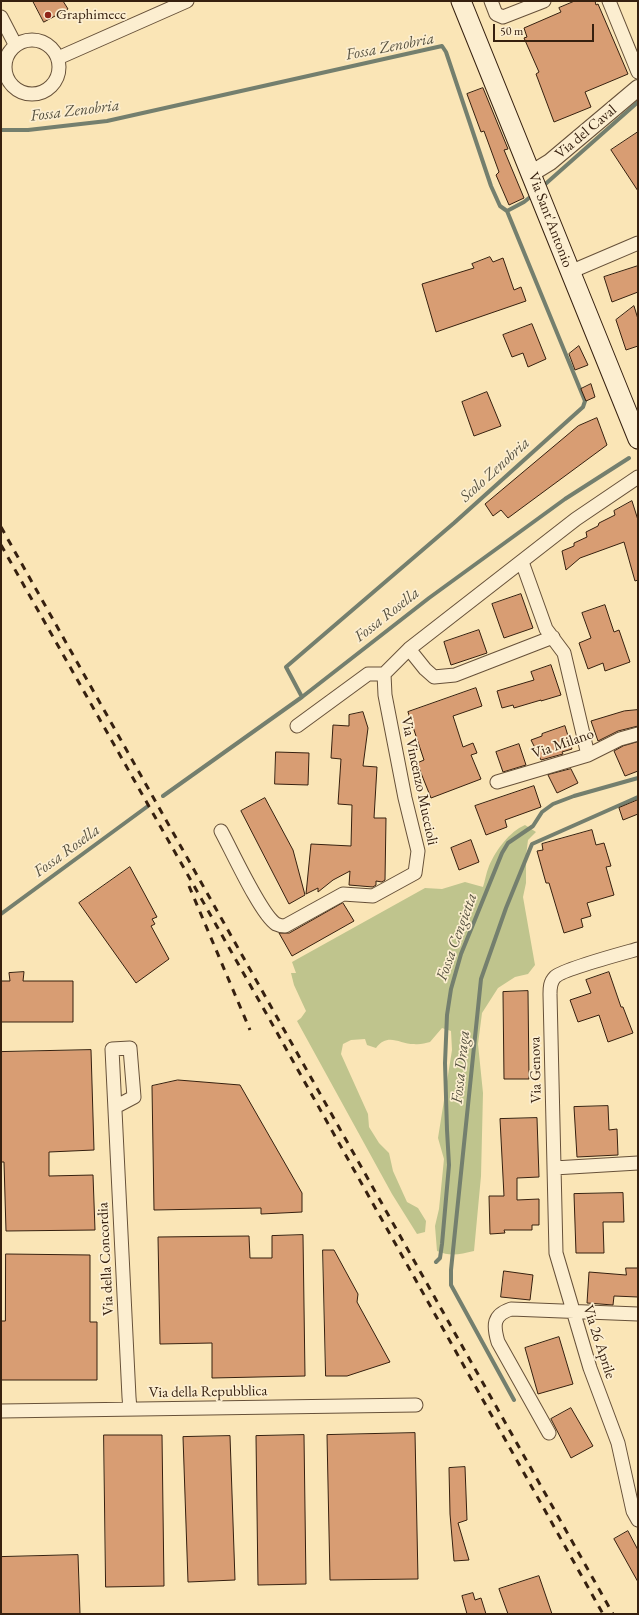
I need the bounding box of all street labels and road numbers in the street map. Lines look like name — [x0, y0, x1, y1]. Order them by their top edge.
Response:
street label: Via del Caval — [552, 101, 620, 163]
street label: Via Sant'Antonio — [524, 170, 576, 270]
street label: Via Vincenzo Muccioli — [397, 715, 441, 847]
street label: Via Milano — [530, 725, 596, 763]
street label: Via Genova — [526, 1037, 546, 1103]
street label: Via della Concordia — [94, 1202, 118, 1316]
street label: Via 26 Aprile — [579, 1303, 619, 1381]
street label: Via della Repubblica — [149, 1382, 267, 1402]

